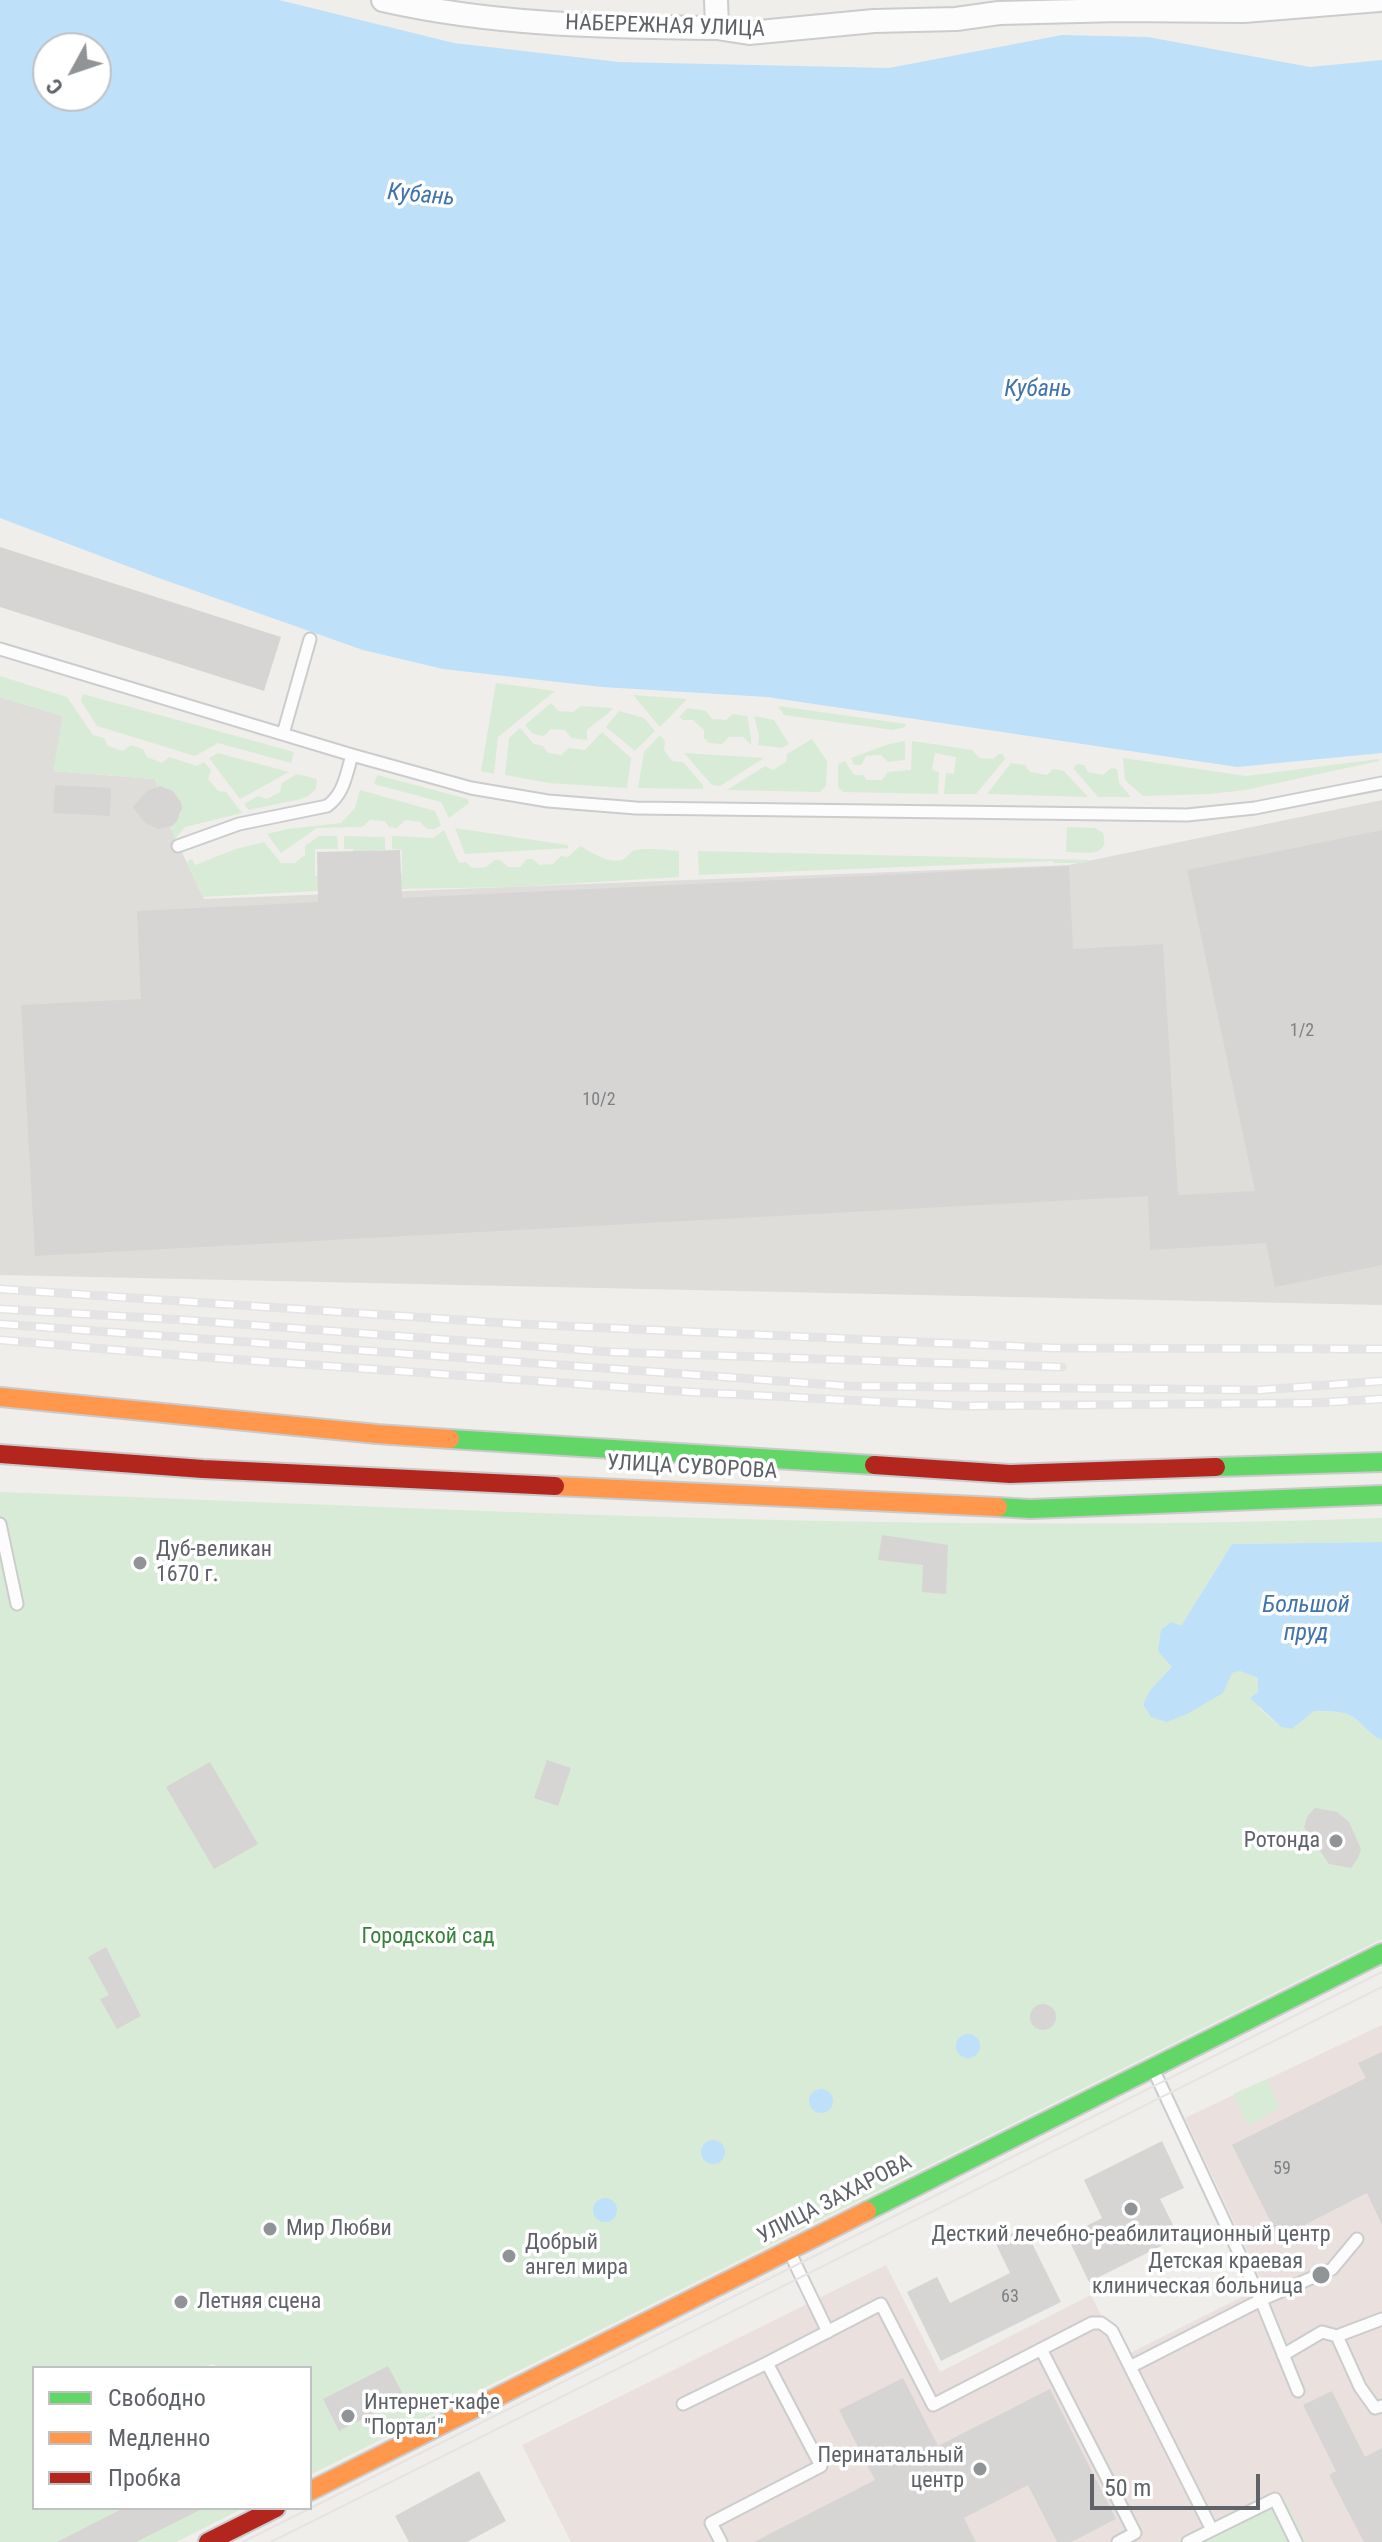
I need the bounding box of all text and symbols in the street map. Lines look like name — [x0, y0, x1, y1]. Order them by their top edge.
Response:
street label: НАБЕРЕЖНАЯ УЛИЦА — [565, 10, 765, 44]
north arrow — [32, 32, 112, 112]
text: С — [41, 74, 68, 99]
water label: Кубань — [386, 179, 456, 213]
water label: Кубань — [1004, 376, 1072, 404]
house number: 1/2 — [1290, 1020, 1314, 1042]
house number: 10/2 — [582, 1089, 616, 1111]
street label: УЛИЦА СУВОРОВА — [606, 1450, 778, 1486]
place label: Дуб-великан 1670 г. — [156, 1537, 272, 1588]
marker: Дуб-великан 1670 г. — [131, 1554, 149, 1572]
water label: Большой пруд — [1262, 1592, 1350, 1648]
place label: Ротонда — [1244, 1828, 1320, 1854]
marker: Ротонда — [1327, 1832, 1345, 1850]
park label: Городской сад — [362, 1924, 494, 1950]
street label: УЛИЦА ЗАХАРОВА — [753, 2150, 917, 2250]
house number: 59 — [1273, 2158, 1291, 2180]
marker: Десткий лечебно-реабилитационный центр — [1122, 2200, 1140, 2218]
place label: Мир Любви — [286, 2216, 392, 2242]
marker: Мир Любви — [261, 2220, 279, 2238]
place label: Десткий лечебно-реабилитационный центр — [931, 2222, 1331, 2248]
place label: Добрый ангел мира — [525, 2230, 628, 2282]
marker: Добрый ангел мира — [500, 2247, 518, 2265]
place label: Детская краевая клиническая больница — [1092, 2249, 1303, 2300]
marker: Детская краевая клиническая больница — [1310, 2264, 1332, 2286]
house number: 63 — [1001, 2286, 1019, 2308]
place label: Летняя сцена — [197, 2289, 321, 2315]
marker: Летняя сцена — [172, 2293, 190, 2311]
legend — [32, 2366, 312, 2510]
text: Свободно — [108, 2384, 206, 2412]
place label: Интернет-кафе "Портал" — [364, 2390, 500, 2442]
marker: Интернет-кафе "Портал" — [339, 2407, 357, 2425]
text: Медленно — [108, 2424, 210, 2452]
place label: Перинатальный центр — [818, 2443, 964, 2494]
scale bar — [1094, 2458, 1264, 2508]
marker: Перинатальный центр — [971, 2460, 989, 2478]
text: Пробка — [108, 2464, 181, 2492]
text: 50 m — [1104, 2474, 1151, 2502]

